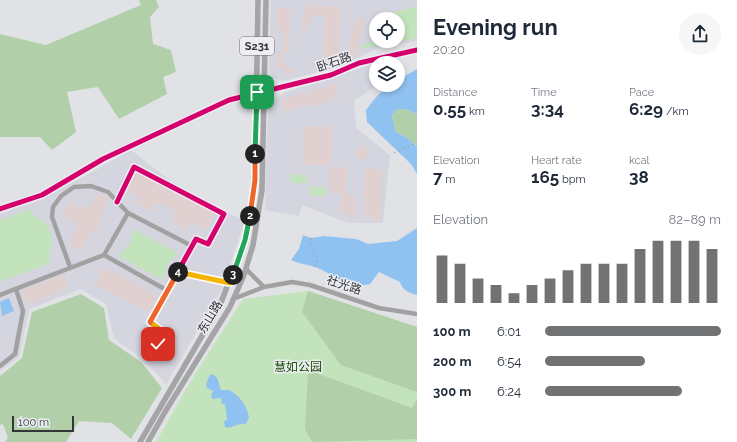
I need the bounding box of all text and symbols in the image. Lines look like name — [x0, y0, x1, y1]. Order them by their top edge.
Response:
map controls — [369, 12, 405, 92]
button: locate — [369, 12, 405, 48]
button: share — [679, 13, 721, 55]
text: Evening run — [433, 14, 558, 40]
road number: S231 — [240, 37, 274, 55]
text: 20:20 — [433, 42, 465, 57]
street label: 卧石路 — [315, 50, 353, 74]
button: layers — [369, 56, 405, 92]
pin — [240, 75, 274, 109]
icon: arrive — [246, 81, 268, 103]
text: Distance — [433, 86, 477, 99]
text: Time — [531, 86, 557, 99]
text: Pace — [629, 86, 654, 99]
text: 0.55 — [433, 99, 466, 119]
text: 3:34 — [531, 99, 564, 119]
text: 6:29 — [629, 99, 663, 119]
text: km — [466, 105, 485, 118]
text: /km — [663, 105, 689, 118]
pin: 1 — [245, 144, 265, 164]
text: 1 — [252, 147, 258, 160]
text: Elevation — [433, 154, 480, 167]
text: Heart rate — [531, 154, 582, 167]
text: kcal — [629, 154, 650, 167]
text: 7 — [433, 167, 443, 187]
text: 165 — [531, 167, 559, 187]
text: 38 — [629, 167, 649, 187]
text: m — [443, 173, 455, 186]
text: bpm — [559, 173, 586, 186]
pin: 2 — [240, 206, 260, 226]
text: 2 — [247, 209, 253, 222]
text: Elevation — [433, 212, 488, 227]
text: 82–89 m — [669, 212, 721, 227]
pin: 4 — [168, 262, 188, 282]
text: 4 — [175, 265, 181, 278]
pin: 3 — [223, 265, 243, 285]
text: 3 — [230, 268, 236, 281]
street label: 社光路 — [325, 273, 363, 297]
street label: 东山路 — [195, 298, 225, 336]
text: 100 m — [433, 324, 471, 339]
text: 6:01 — [497, 324, 521, 339]
pin — [141, 327, 175, 361]
icon: check — [147, 333, 169, 355]
text: 200 m — [433, 354, 472, 369]
text: 6:54 — [497, 354, 521, 369]
park label: 慧如公园 — [274, 360, 322, 374]
text: 300 m — [433, 384, 471, 399]
text: 6:24 — [497, 384, 521, 399]
scale bar — [12, 414, 74, 433]
text: 100 m — [18, 416, 49, 429]

